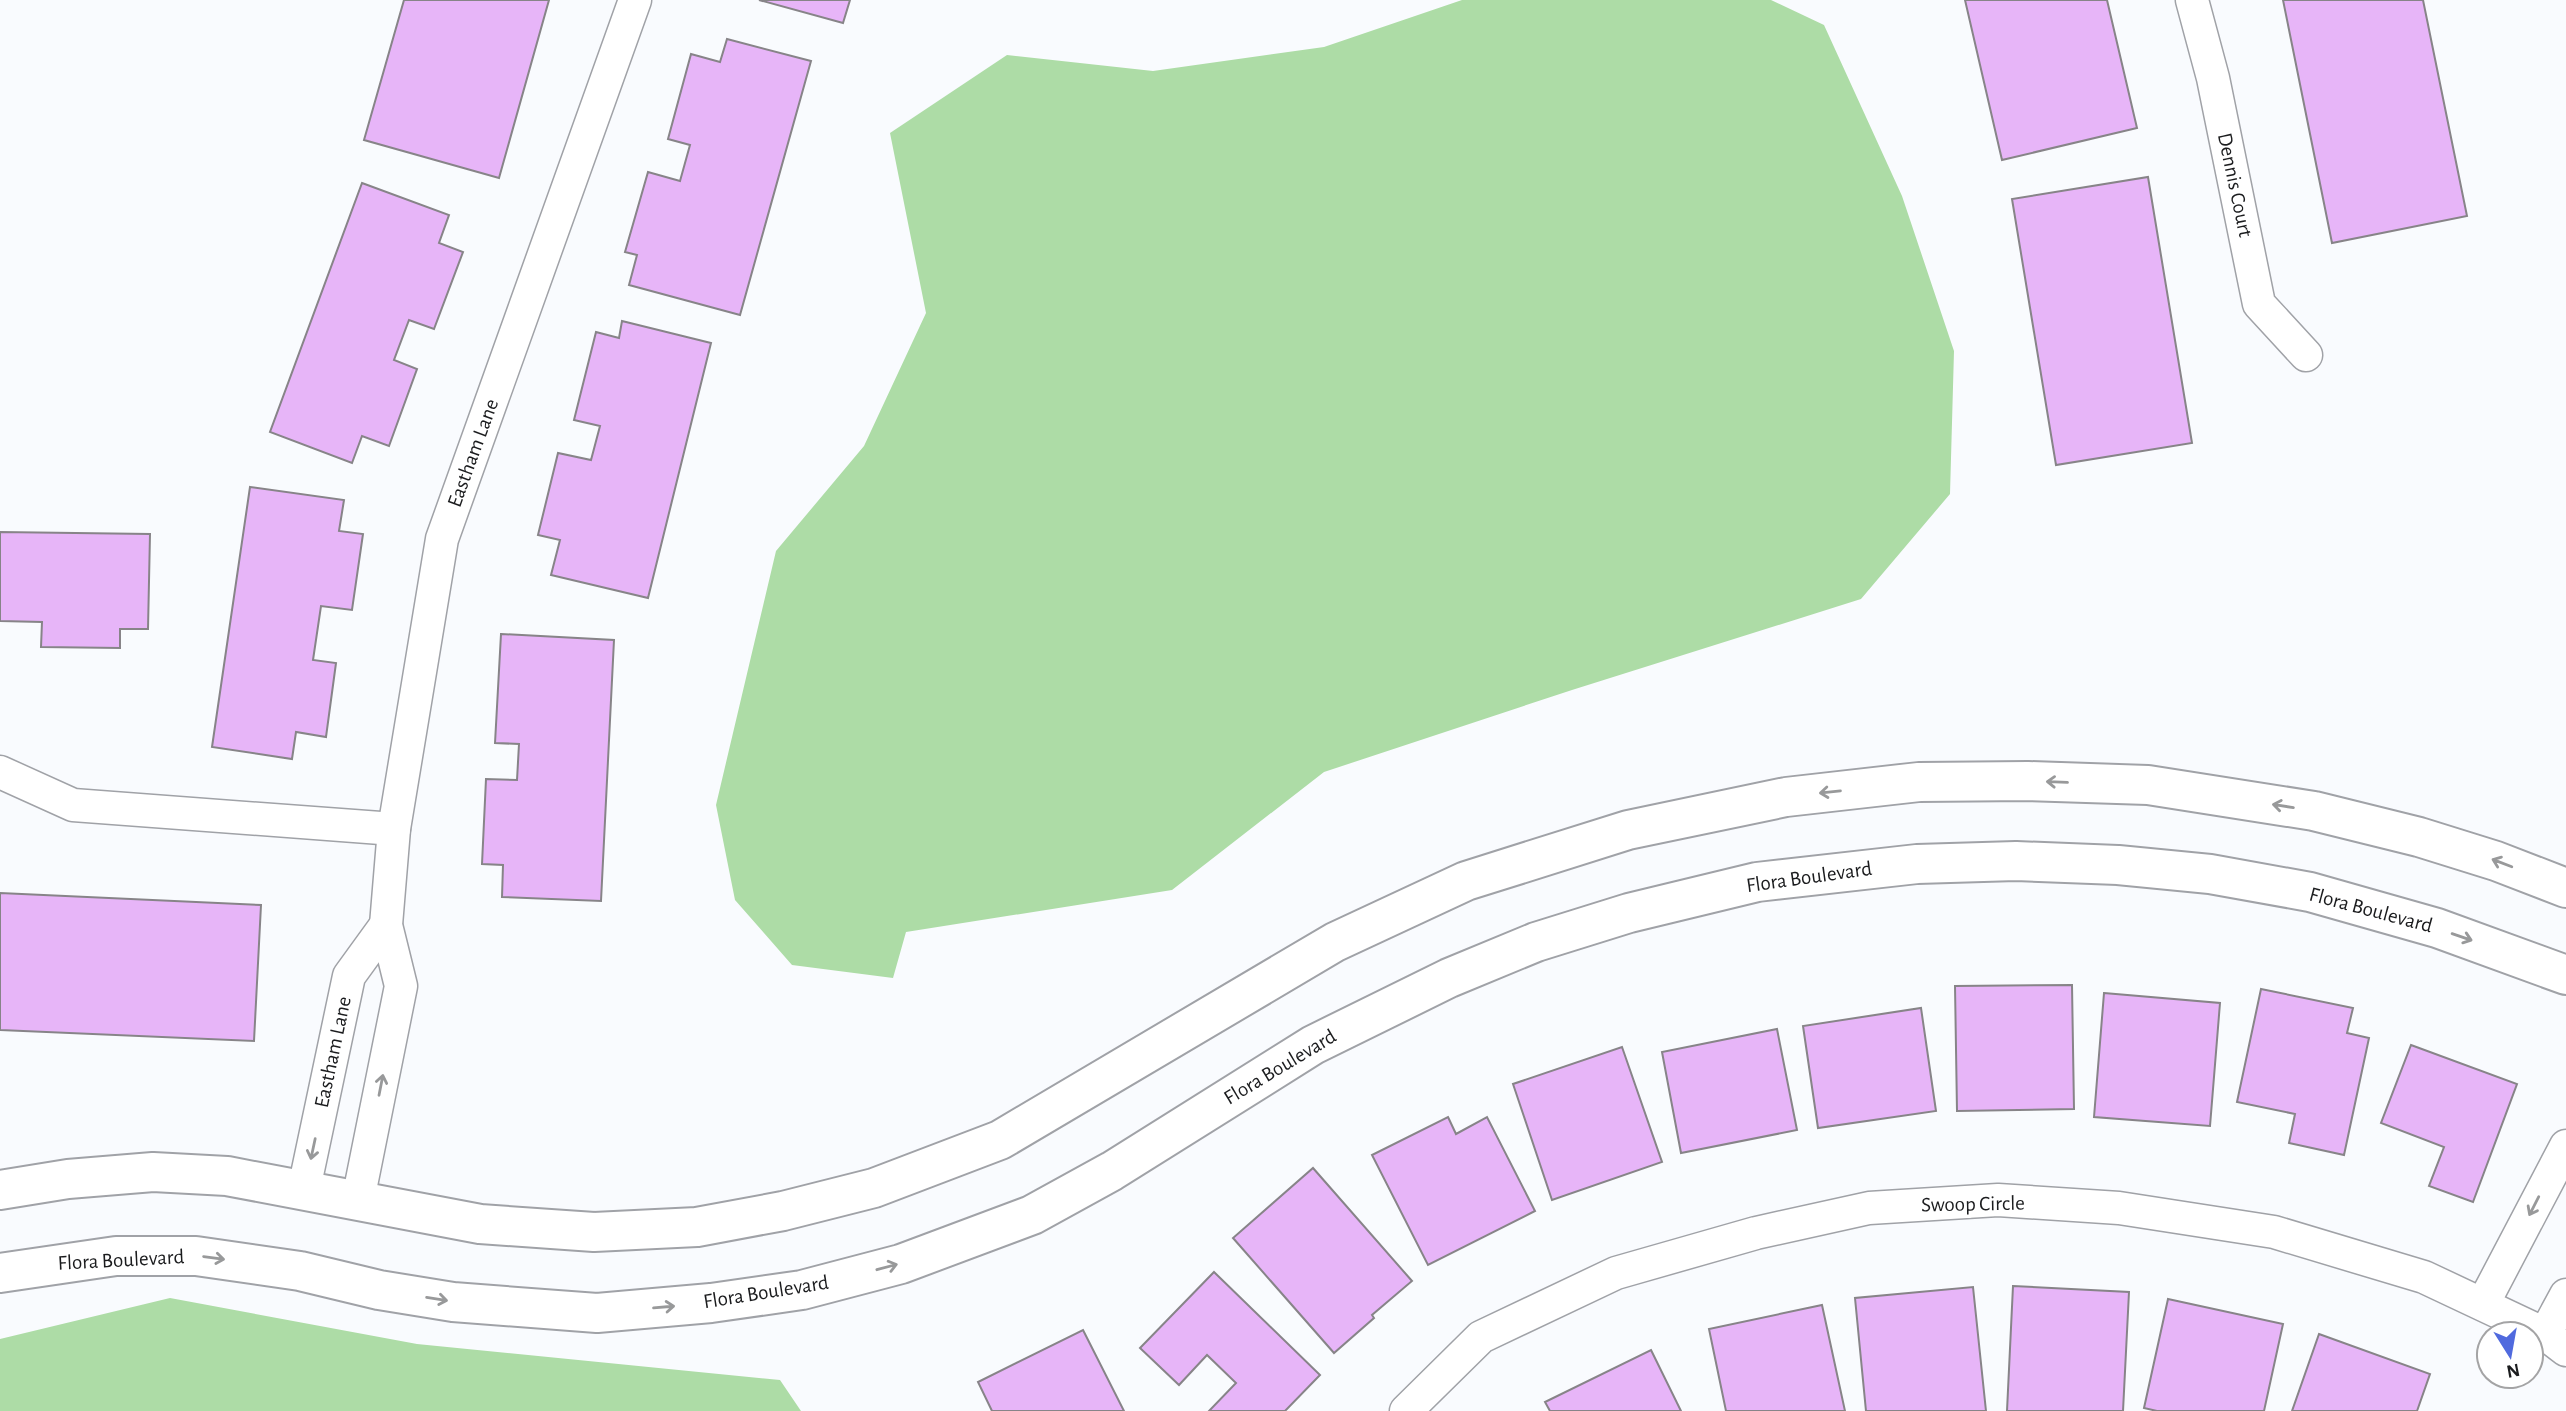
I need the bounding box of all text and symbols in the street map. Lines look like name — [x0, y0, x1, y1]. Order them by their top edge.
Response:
street label: Dennis Court — [2214, 131, 2256, 239]
street label: Eastham Lane — [444, 396, 502, 510]
one-way arrow — [2046, 775, 2069, 788]
one-way arrow — [1819, 786, 1842, 799]
one-way arrow — [2272, 799, 2294, 812]
one-way arrow — [2492, 856, 2514, 869]
street label: Flora Boulevard — [1745, 858, 1873, 896]
street label: Flora Boulevard — [2307, 883, 2435, 937]
one-way arrow — [2451, 932, 2473, 944]
street label: Eastham Lane — [311, 994, 355, 1110]
street label: Flora Boulevard — [1220, 1025, 1340, 1109]
one-way arrow — [375, 1074, 389, 1097]
one-way arrow — [306, 1137, 320, 1160]
street label: Swoop Circle — [1921, 1193, 2025, 1215]
one-way arrow — [2527, 1195, 2541, 1216]
street label: Flora Boulevard — [57, 1246, 185, 1274]
one-way arrow — [202, 1252, 225, 1265]
one-way arrow — [876, 1260, 898, 1273]
street label: Flora Boulevard — [702, 1272, 830, 1312]
one-way arrow — [425, 1293, 448, 1306]
one-way arrow — [652, 1300, 675, 1313]
north arrow — [2475, 1320, 2545, 1390]
text: N — [2505, 1360, 2521, 1381]

